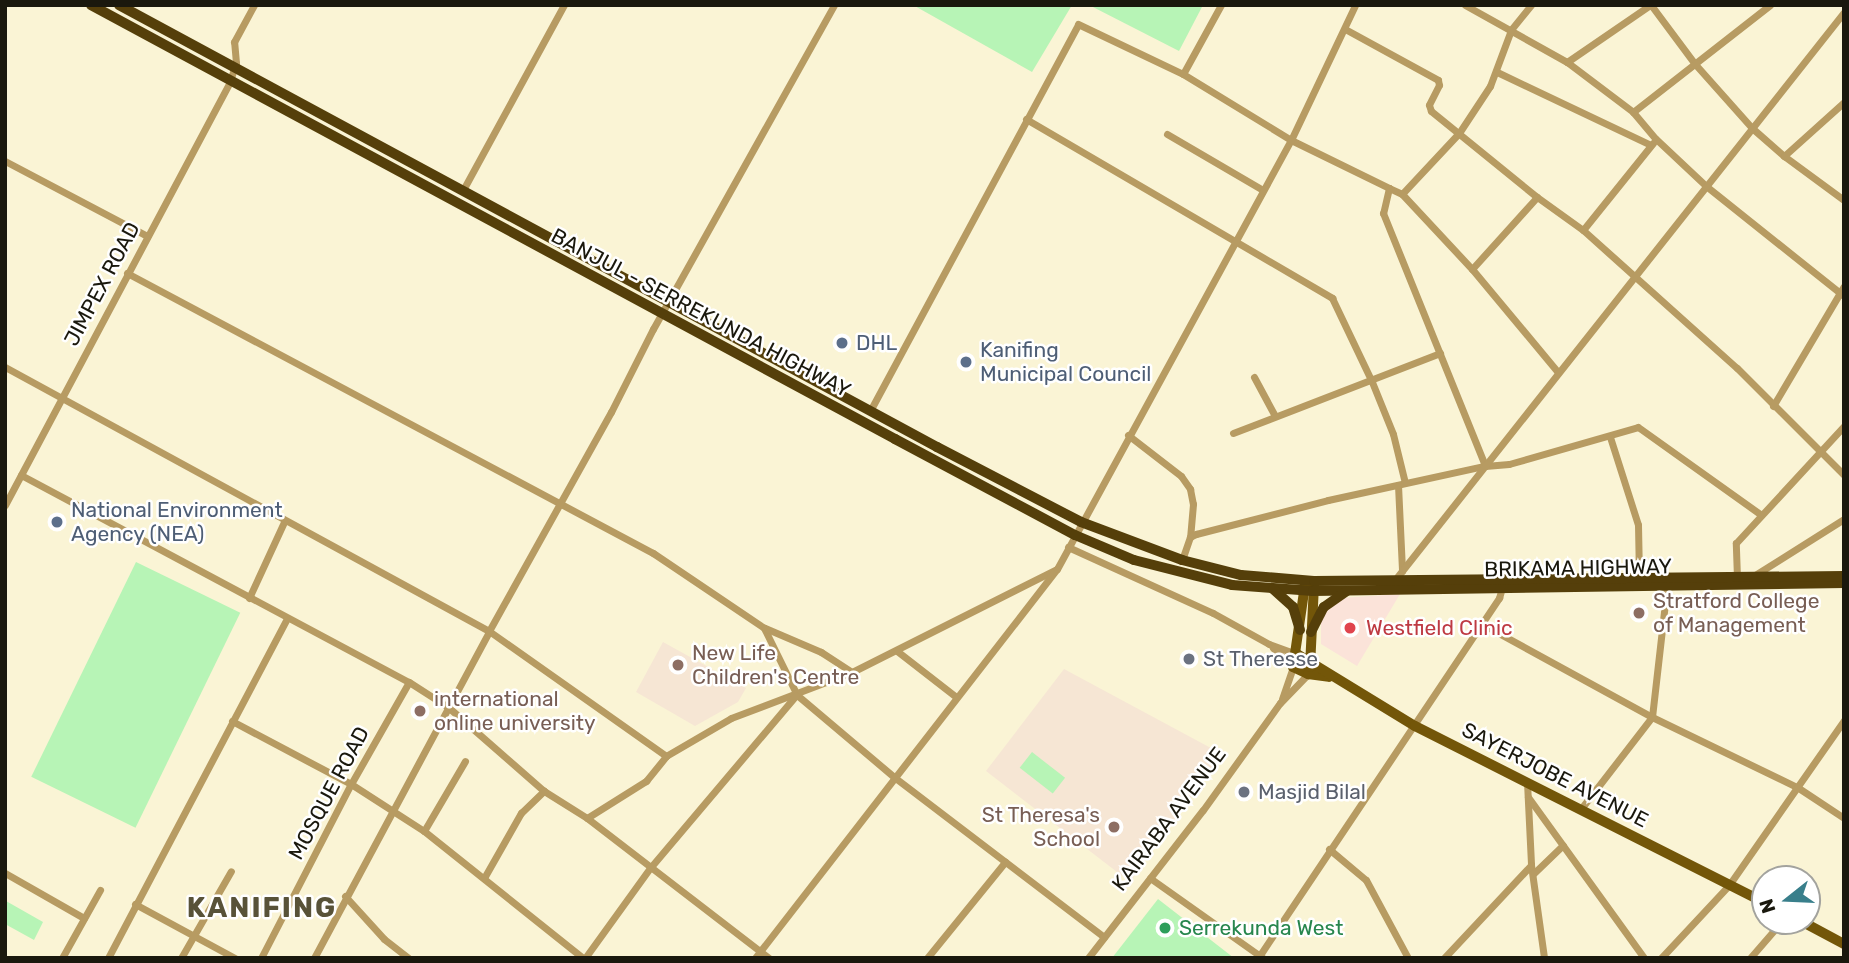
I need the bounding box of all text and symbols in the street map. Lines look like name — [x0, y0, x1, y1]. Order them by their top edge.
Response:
street label: JIMPEX ROAD — [59, 218, 145, 350]
street label: BANJUL - SERREKUNDA HIGHWAY — [546, 223, 856, 403]
place label: DHL — [856, 330, 897, 356]
marker: DHL — [834, 335, 850, 351]
place label: Kanifing Municipal Council — [980, 337, 1151, 387]
marker: Kanifing Municipal Council — [958, 354, 974, 370]
place label: National Environment Agency (NEA) — [71, 497, 283, 547]
marker: National Environment Agency (NEA) — [49, 514, 65, 530]
street label: BRIKAMA HIGHWAY — [1484, 554, 1672, 582]
place label: Stratford College of Management — [1653, 588, 1819, 638]
marker: Stratford College of Management — [1631, 605, 1647, 621]
place label: Westfield Clinic — [1366, 615, 1513, 641]
marker: Westfield Clinic — [1340, 618, 1360, 638]
place label: New Life Children's Centre — [692, 640, 859, 690]
place label: St Theresse — [1203, 646, 1318, 672]
marker: St Theresse — [1181, 651, 1197, 667]
marker: New Life Children's Centre — [670, 657, 686, 673]
place label: international online university — [434, 686, 596, 736]
marker: international online university — [412, 703, 428, 719]
street label: SAYERJOBE AVENUE — [1457, 717, 1653, 833]
street label: MOSQUE ROAD — [283, 722, 375, 864]
street label: KAIRABA AVENUE — [1106, 742, 1232, 896]
place label: Masjid Bilal — [1258, 779, 1366, 805]
marker: Masjid Bilal — [1236, 784, 1252, 800]
place label: St Theresa's School — [981, 802, 1100, 852]
marker: St Theresa's School — [1106, 819, 1122, 835]
north arrow — [1751, 865, 1821, 935]
district label: KANIFING — [188, 891, 336, 925]
text: N — [1754, 896, 1781, 916]
place label: Serrekunda West — [1179, 915, 1344, 941]
marker: Serrekunda West — [1157, 920, 1173, 936]

